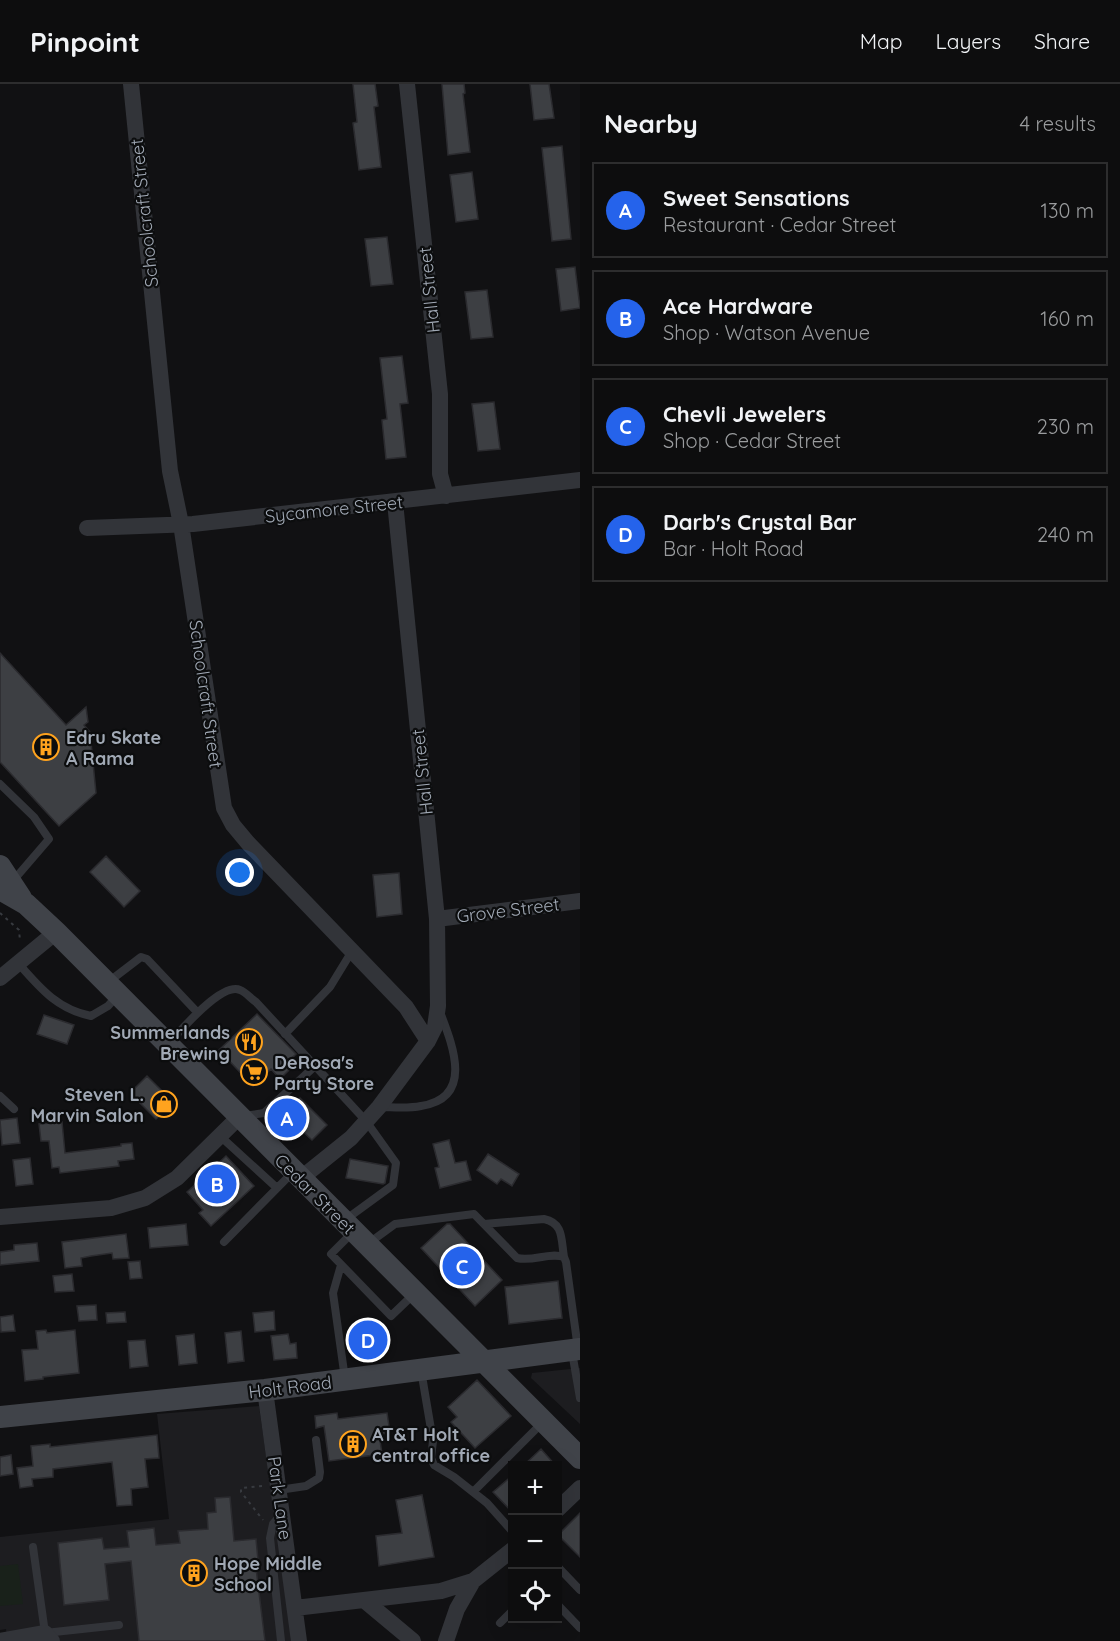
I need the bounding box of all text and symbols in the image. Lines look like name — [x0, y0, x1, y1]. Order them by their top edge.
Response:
text: Pinpoint — [30, 24, 140, 59]
text: Map — [860, 28, 903, 54]
text: Layers — [936, 28, 1001, 54]
text: Share — [1034, 28, 1090, 54]
text: Nearby — [604, 107, 698, 140]
text: 4 results — [1020, 111, 1096, 136]
street label: Schoolcraft Street — [125, 138, 163, 288]
text: Sweet Sensations — [663, 184, 850, 212]
text: A — [619, 198, 632, 223]
text: 130 m — [1041, 198, 1094, 223]
text: Restaurant · Cedar Street — [663, 212, 896, 237]
street label: Hall Street — [413, 246, 445, 334]
text: Ace Hardware — [663, 292, 813, 320]
text: B — [619, 306, 632, 331]
text: 160 m — [1040, 306, 1094, 331]
text: Shop · Watson Avenue — [663, 320, 870, 345]
text: Chevli Jewelers — [663, 400, 826, 428]
text: C — [619, 414, 632, 439]
text: 230 m — [1037, 414, 1094, 439]
text: Shop · Cedar Street — [663, 428, 841, 453]
street label: Sycamore Street — [264, 490, 404, 528]
text: Darb's Crystal Bar — [663, 508, 857, 536]
text: D — [618, 522, 633, 547]
text: 240 m — [1037, 522, 1094, 547]
text: Bar · Holt Road — [663, 536, 804, 561]
street label: Schoolcraft Street — [184, 619, 228, 769]
place label: Edru Skate A Rama — [66, 726, 161, 770]
street label: Hall Street — [406, 728, 438, 816]
building icon: Edru Skate A Rama — [31, 732, 61, 762]
your location — [225, 858, 254, 887]
street label: Grove Street — [455, 892, 561, 928]
place label: Summerlands Brewing — [110, 1021, 230, 1065]
restaurant icon: Summerlands Brewing — [234, 1027, 264, 1057]
place label: DeRosa's Party Store — [274, 1051, 374, 1095]
supermarket icon: DeRosa's Party Store — [239, 1057, 269, 1087]
place label: Steven L. Marvin Salon — [30, 1083, 144, 1127]
shop icon: Steven L. Marvin Salon — [149, 1089, 179, 1119]
pin: A — [268, 1096, 306, 1140]
street label: Cedar Street — [270, 1149, 360, 1239]
pin: B — [198, 1162, 236, 1206]
pin: C — [442, 1244, 482, 1288]
pin: D — [348, 1318, 388, 1362]
street label: Holt Road — [247, 1370, 333, 1404]
place label: AT&T Holt central office — [372, 1423, 490, 1467]
building icon: AT&T Holt central office — [338, 1429, 368, 1459]
street label: Park Lane — [263, 1455, 297, 1541]
map controls — [508, 1461, 562, 1623]
button: + — [508, 1461, 562, 1515]
button: − — [508, 1515, 562, 1569]
place label: Hope Middle School — [214, 1552, 322, 1596]
building icon: Hope Middle School — [179, 1558, 209, 1588]
button: locate — [508, 1569, 562, 1623]

